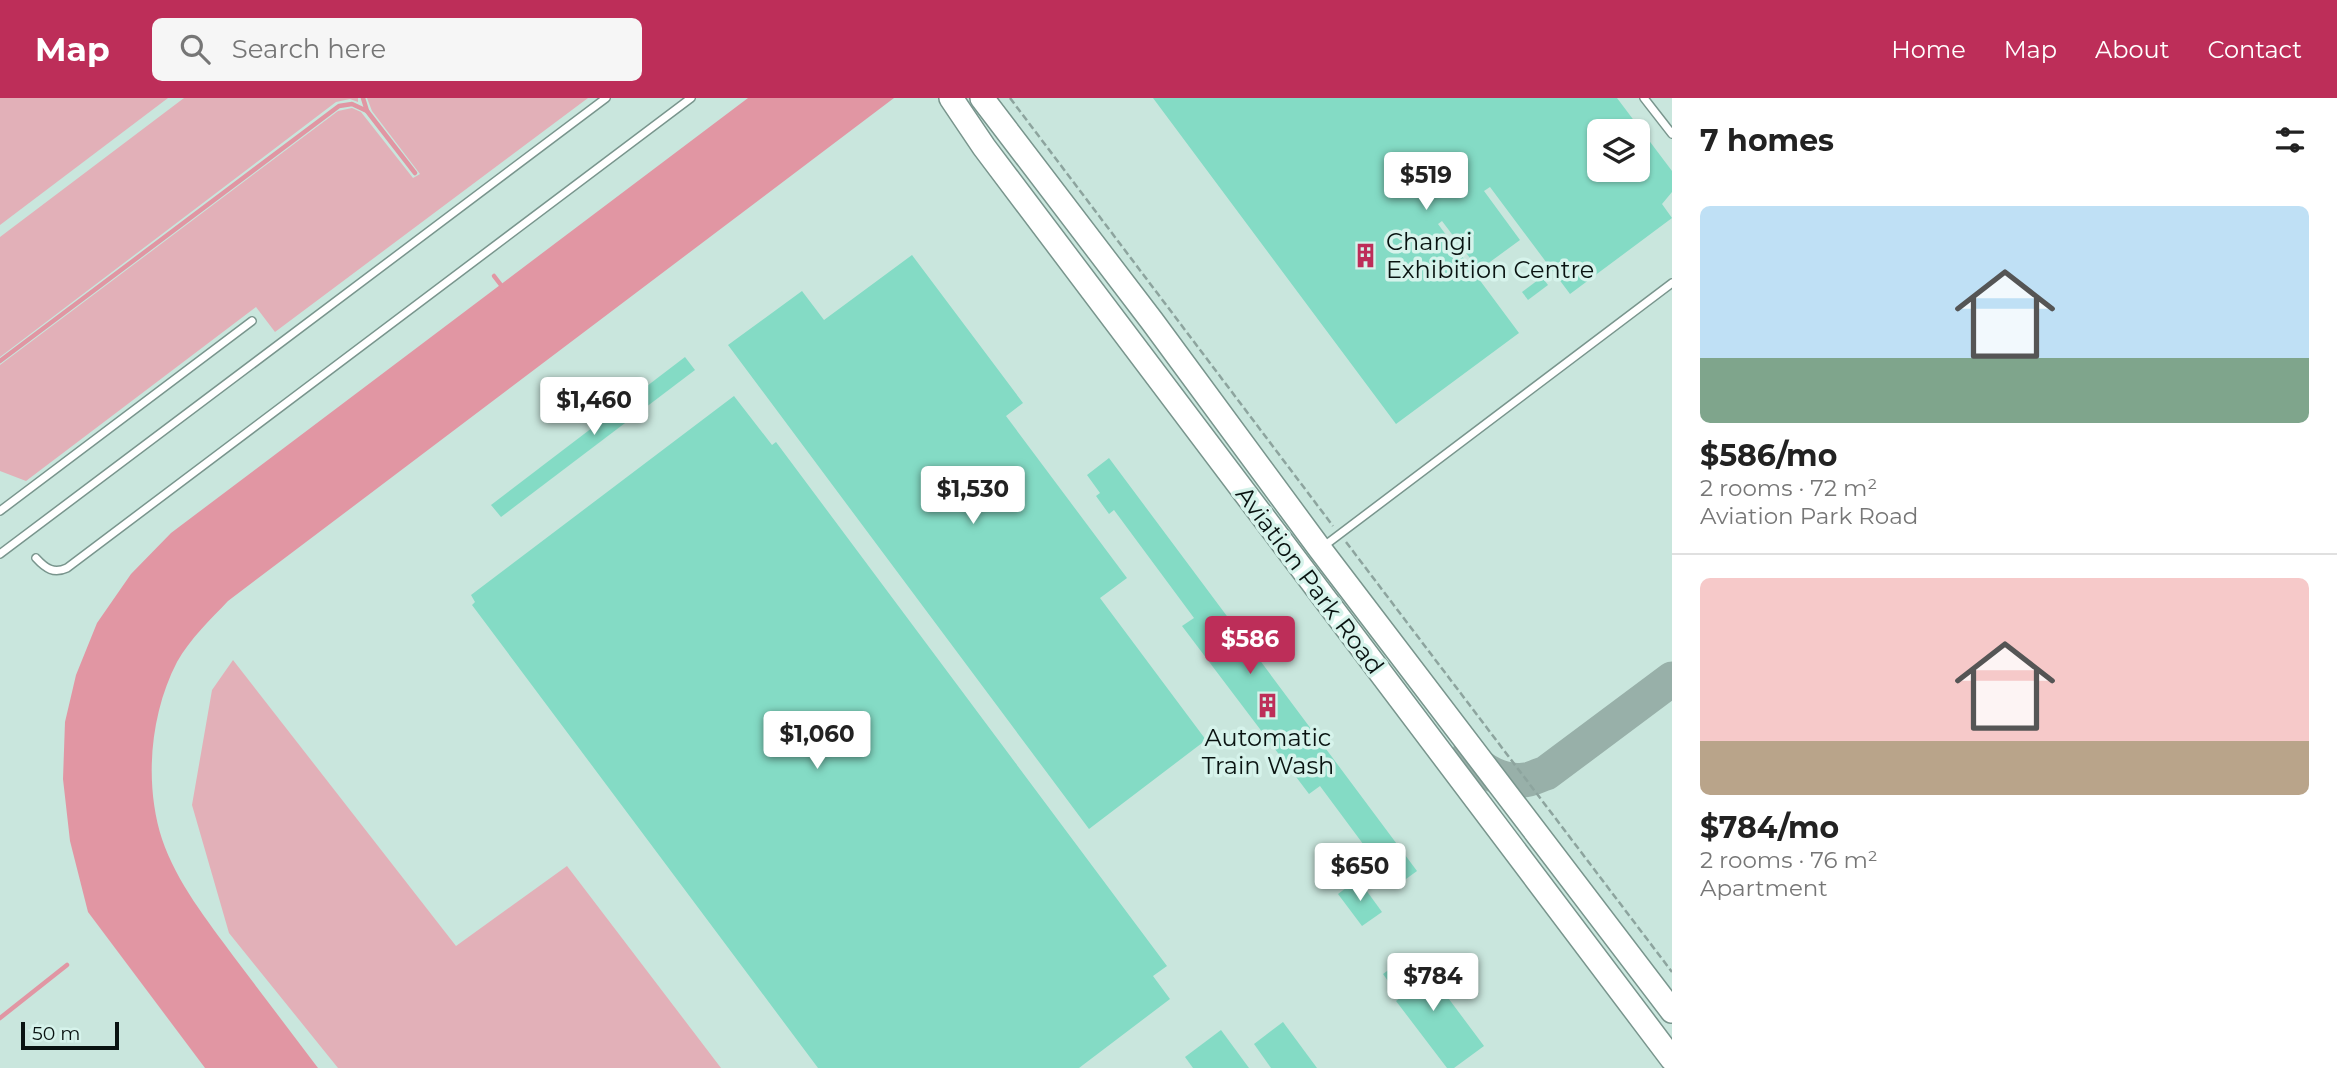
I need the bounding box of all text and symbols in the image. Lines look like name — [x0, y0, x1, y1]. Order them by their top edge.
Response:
search box — [152, 18, 642, 81]
text: Map — [35, 29, 110, 69]
icon: search — [176, 30, 214, 68]
text: Search here — [232, 33, 386, 65]
text: Home — [1891, 35, 1966, 64]
text: Map — [2004, 35, 2057, 64]
text: About — [2095, 35, 2169, 64]
text: Contact — [2207, 35, 2302, 64]
map controls — [1587, 119, 1650, 182]
button: layers — [1587, 119, 1650, 182]
icon: filters — [2271, 121, 2309, 159]
text: 7 homes — [1700, 122, 1834, 159]
pin: $519 — [1385, 152, 1467, 212]
text: $519 — [1400, 161, 1452, 189]
place label: Changi Exhibition Centre — [1386, 227, 1594, 284]
building icon: Changi Exhibition Centre — [1352, 241, 1380, 269]
icon: home — [1942, 251, 2068, 377]
pin: $1,460 — [537, 378, 651, 437]
text: $1,460 — [556, 386, 632, 414]
text: $586/mo — [1700, 437, 1837, 474]
pin: $1,530 — [916, 466, 1030, 526]
text: 2 rooms · 72 m² — [1700, 474, 1877, 502]
text: $1,530 — [937, 475, 1009, 503]
street label: Aviation Park Road — [1230, 480, 1390, 680]
text: Aviation Park Road — [1700, 502, 1918, 530]
pin: $586 — [1209, 616, 1291, 676]
icon: home — [1942, 623, 2068, 749]
text: $586 — [1221, 625, 1279, 653]
building icon: Automatic Train Wash — [1254, 692, 1282, 720]
pin: $1,060 — [760, 712, 874, 771]
text: $1,060 — [779, 720, 855, 748]
place label: Automatic Train Wash — [1202, 723, 1334, 780]
text: $784/mo — [1700, 809, 1839, 846]
pin: $650 — [1319, 844, 1401, 903]
text: 2 rooms · 76 m² — [1700, 846, 1878, 874]
text: $650 — [1331, 852, 1389, 880]
text: Apartment — [1700, 874, 1828, 902]
pin: $784 — [1392, 954, 1474, 1013]
text: $784 — [1403, 962, 1463, 990]
scale bar — [21, 1019, 119, 1051]
text: 50 m — [32, 1022, 80, 1045]

